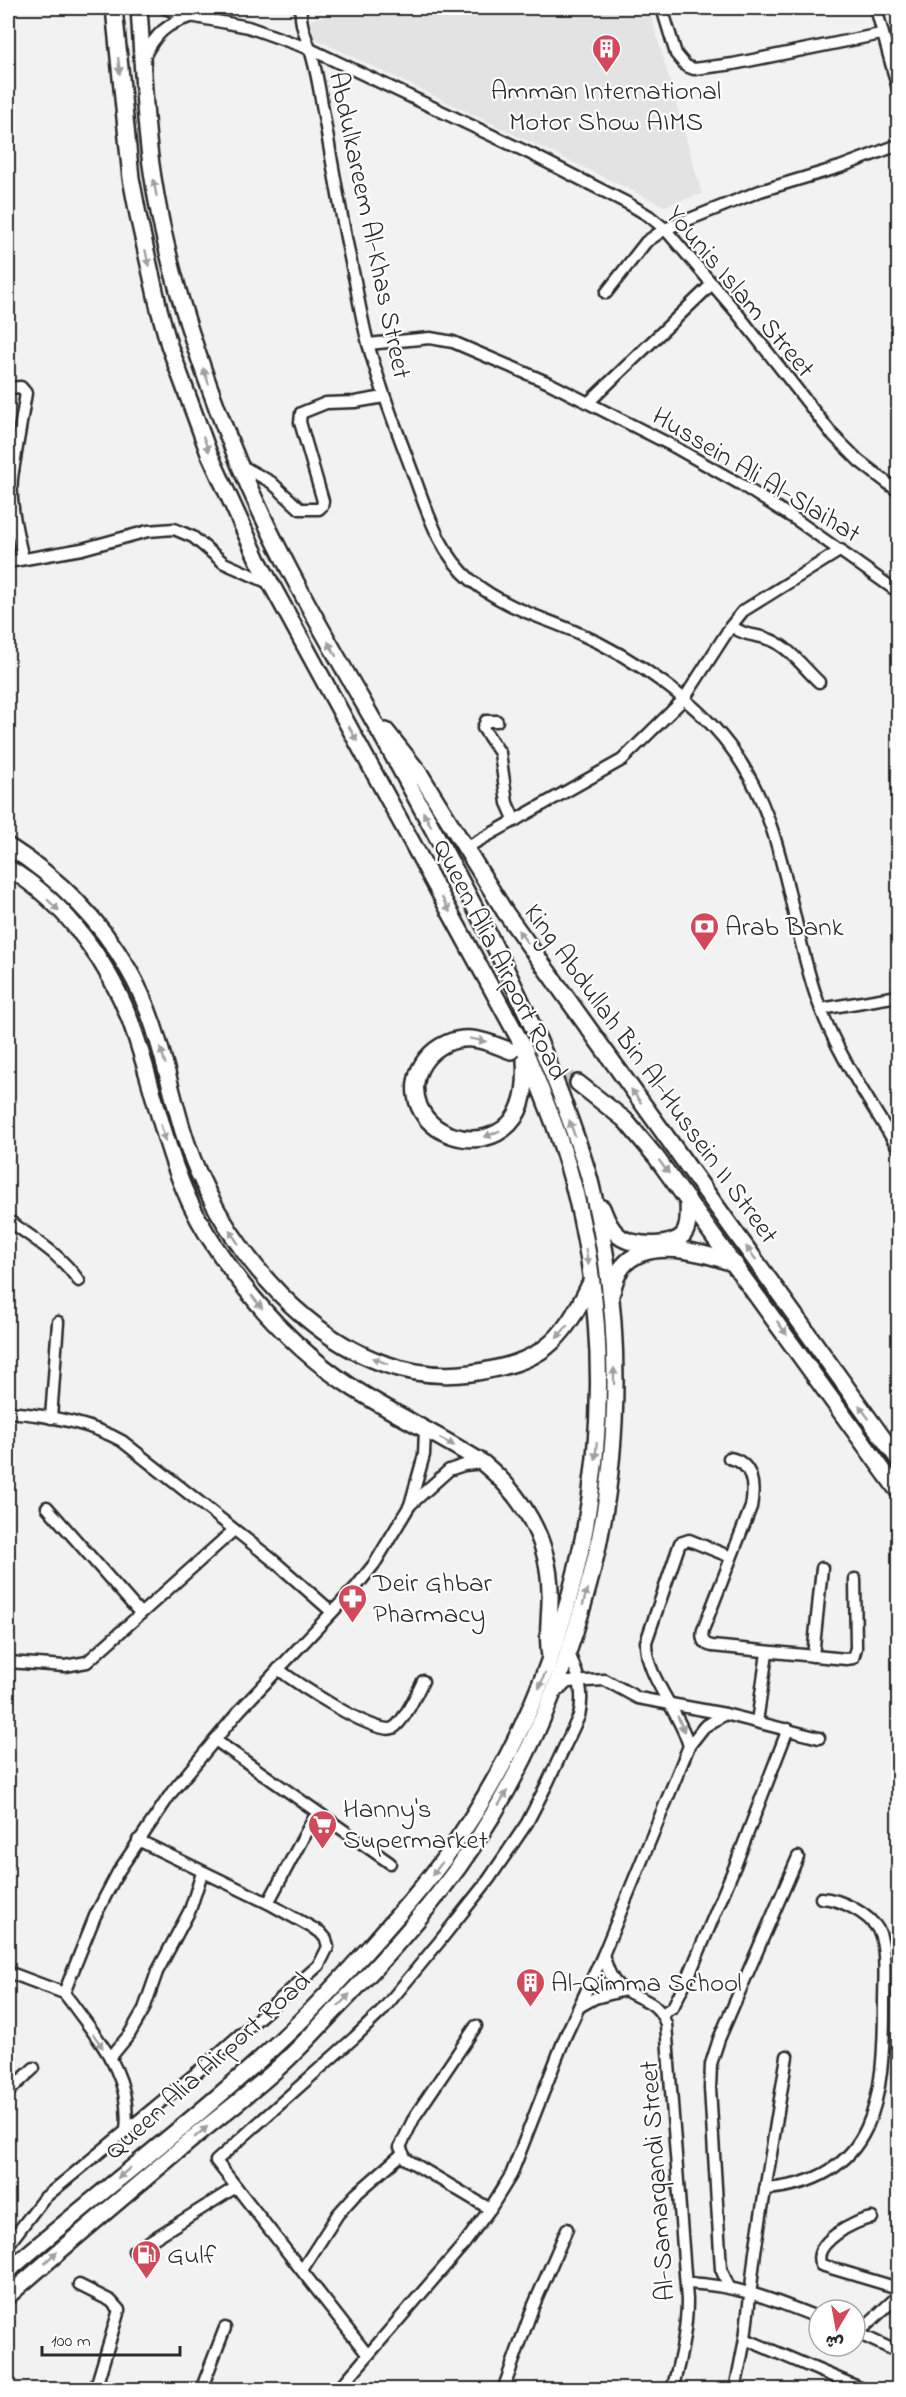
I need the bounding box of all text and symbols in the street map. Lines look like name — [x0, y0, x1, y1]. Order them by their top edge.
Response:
building icon: Amman International Motor Show AIMS — [590, 32, 622, 74]
one-way arrow — [114, 56, 124, 75]
street label: Abdulkareem Al-Khas Street — [317, 68, 420, 383]
place label: Amman International Motor Show AIMS — [491, 73, 721, 143]
one-way arrow — [150, 179, 159, 198]
street label: Younis Islam Street — [655, 198, 823, 387]
one-way arrow — [143, 249, 152, 268]
one-way arrow — [201, 367, 211, 385]
street label: Hussein Ali Al-Slaihat — [644, 398, 868, 554]
one-way arrow — [202, 435, 211, 453]
one-way arrow — [327, 640, 337, 657]
one-way arrow — [347, 726, 358, 742]
one-way arrow — [422, 810, 432, 827]
street label: Queen Alia Airport Road — [421, 833, 576, 1087]
street label: King Abdullah Bin Al-Hussein II Street — [513, 896, 787, 1253]
one-way arrow — [441, 897, 451, 914]
one-way arrow — [45, 898, 60, 912]
place label: Arab Bank — [725, 909, 844, 948]
bank icon: Arab Bank — [688, 910, 720, 952]
one-way arrow — [517, 929, 529, 945]
one-way arrow — [468, 1036, 487, 1045]
one-way arrow — [158, 1047, 167, 1065]
one-way arrow — [630, 1088, 642, 1104]
one-way arrow — [567, 1119, 577, 1137]
one-way arrow — [159, 1124, 168, 1142]
one-way arrow — [484, 1130, 501, 1139]
one-way arrow — [658, 1160, 670, 1175]
one-way arrow — [229, 1229, 240, 1245]
one-way arrow — [745, 1246, 757, 1261]
one-way arrow — [582, 1248, 591, 1267]
one-way arrow — [251, 1294, 264, 1310]
one-way arrow — [776, 1321, 788, 1336]
one-way arrow — [556, 1324, 569, 1339]
one-way arrow — [371, 1355, 389, 1365]
one-way arrow — [609, 1367, 619, 1386]
one-way arrow — [858, 1405, 870, 1421]
one-way arrow — [439, 1437, 456, 1447]
one-way arrow — [591, 1442, 601, 1461]
place label: Deir Ghbar Pharmacy — [372, 1565, 492, 1635]
pharmacy icon: Deir Ghbar Pharmacy — [336, 1582, 368, 1624]
one-way arrow — [581, 1588, 591, 1606]
one-way arrow — [536, 1672, 546, 1690]
one-way arrow — [676, 1715, 685, 1732]
one-way arrow — [498, 1790, 509, 1806]
place label: Hanny's Supermarket — [343, 1791, 488, 1861]
supermarket icon: Hanny's Supermarket — [306, 1808, 338, 1850]
one-way arrow — [430, 1861, 443, 1877]
street label: Queen Alia Airport Road — [97, 1963, 321, 2170]
place label: Al-Qimma School — [551, 1965, 742, 2004]
building icon: Al-Qimma School — [514, 1966, 546, 2008]
one-way arrow — [337, 1993, 351, 2008]
one-way arrow — [92, 2033, 103, 2049]
street label: Al-Samarqandi Street — [631, 2059, 686, 2302]
one-way arrow — [193, 2126, 208, 2139]
one-way arrow — [116, 2167, 132, 2180]
place label: Gulf — [167, 2237, 217, 2276]
fuel station icon: Gulf — [130, 2238, 162, 2280]
one-way arrow — [43, 2251, 58, 2264]
north arrow — [807, 2298, 867, 2358]
scale bar — [42, 2319, 180, 2357]
text: ش — [824, 2327, 845, 2354]
text: 100 m — [51, 2329, 91, 2355]

